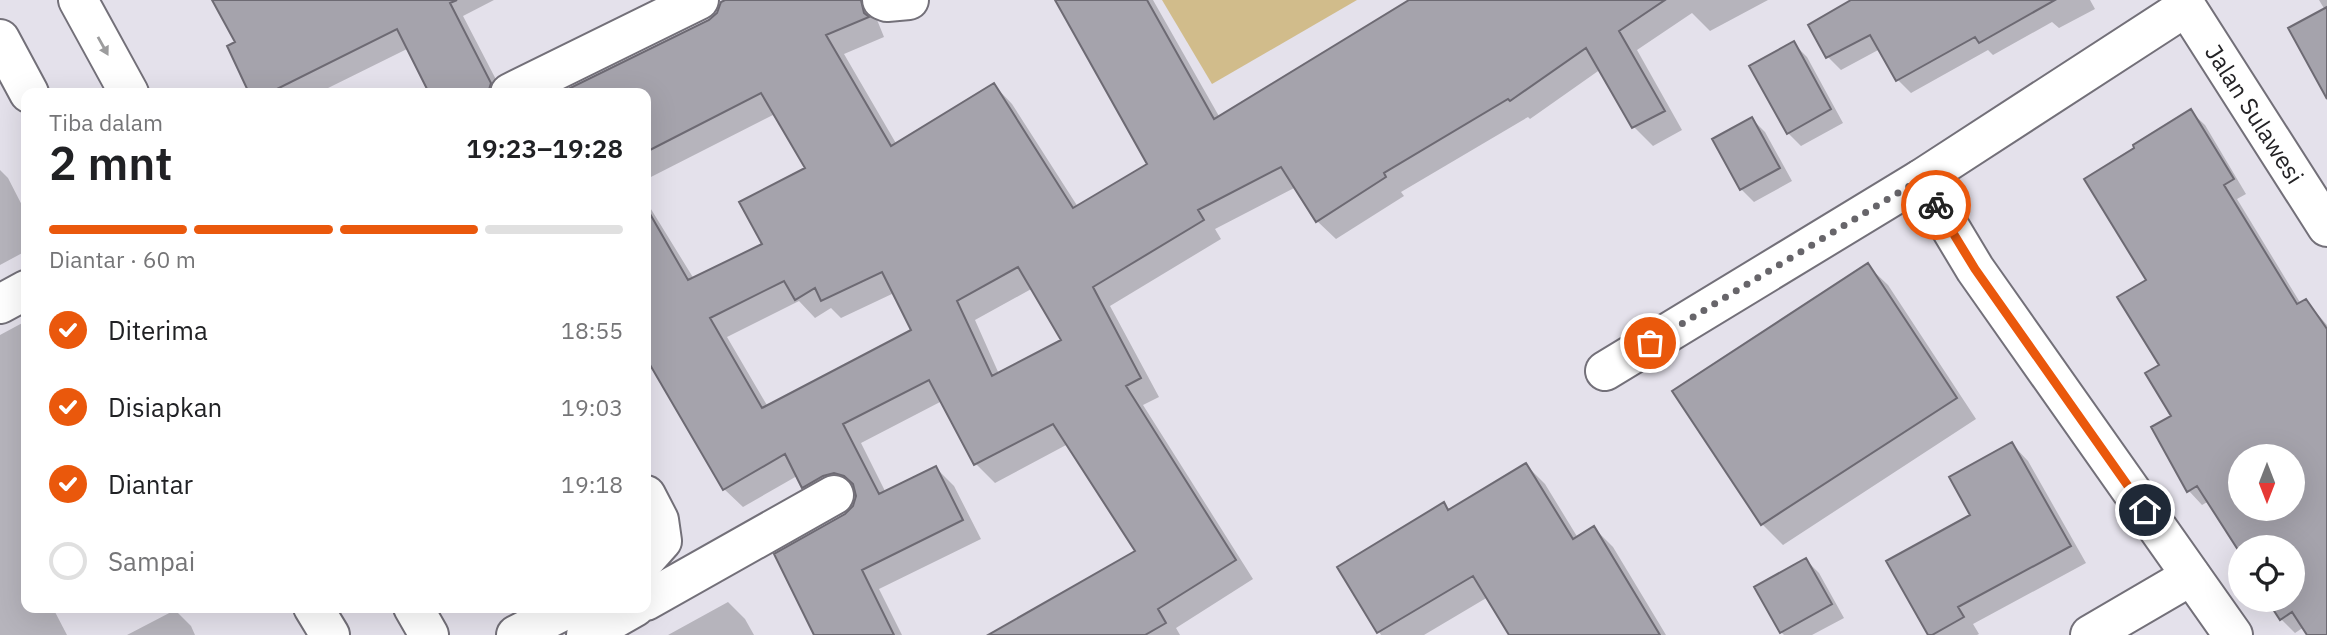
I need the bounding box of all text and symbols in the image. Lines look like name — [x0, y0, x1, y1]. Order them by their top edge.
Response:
one-way arrow — [97, 37, 109, 56]
street label: Jalan Sulawesi — [2198, 38, 2311, 190]
text: Tiba dalam — [49, 107, 163, 137]
text: 19:23–19:28 — [466, 131, 623, 165]
text: 2 mnt — [49, 133, 173, 193]
courier — [1901, 170, 1971, 240]
icon: bike — [1917, 186, 1955, 224]
text: Diantar · 60 m — [49, 244, 196, 274]
icon: check — [49, 311, 87, 349]
text: Diterima — [108, 313, 208, 347]
pin — [1620, 313, 1680, 373]
text: 18:55 — [561, 315, 623, 345]
icon: bag — [1631, 324, 1669, 362]
icon: check — [49, 388, 87, 426]
text: Disiapkan — [108, 390, 222, 424]
text: 19:03 — [561, 392, 623, 422]
north arrow — [2228, 444, 2305, 522]
map controls — [2228, 444, 2305, 612]
icon: check — [49, 465, 87, 503]
text: Diantar — [108, 467, 193, 501]
text: 19:18 — [561, 469, 623, 499]
pin — [2115, 480, 2175, 540]
icon: home — [2126, 491, 2164, 529]
button: locate — [2228, 535, 2305, 612]
text: Sampai — [108, 544, 195, 578]

